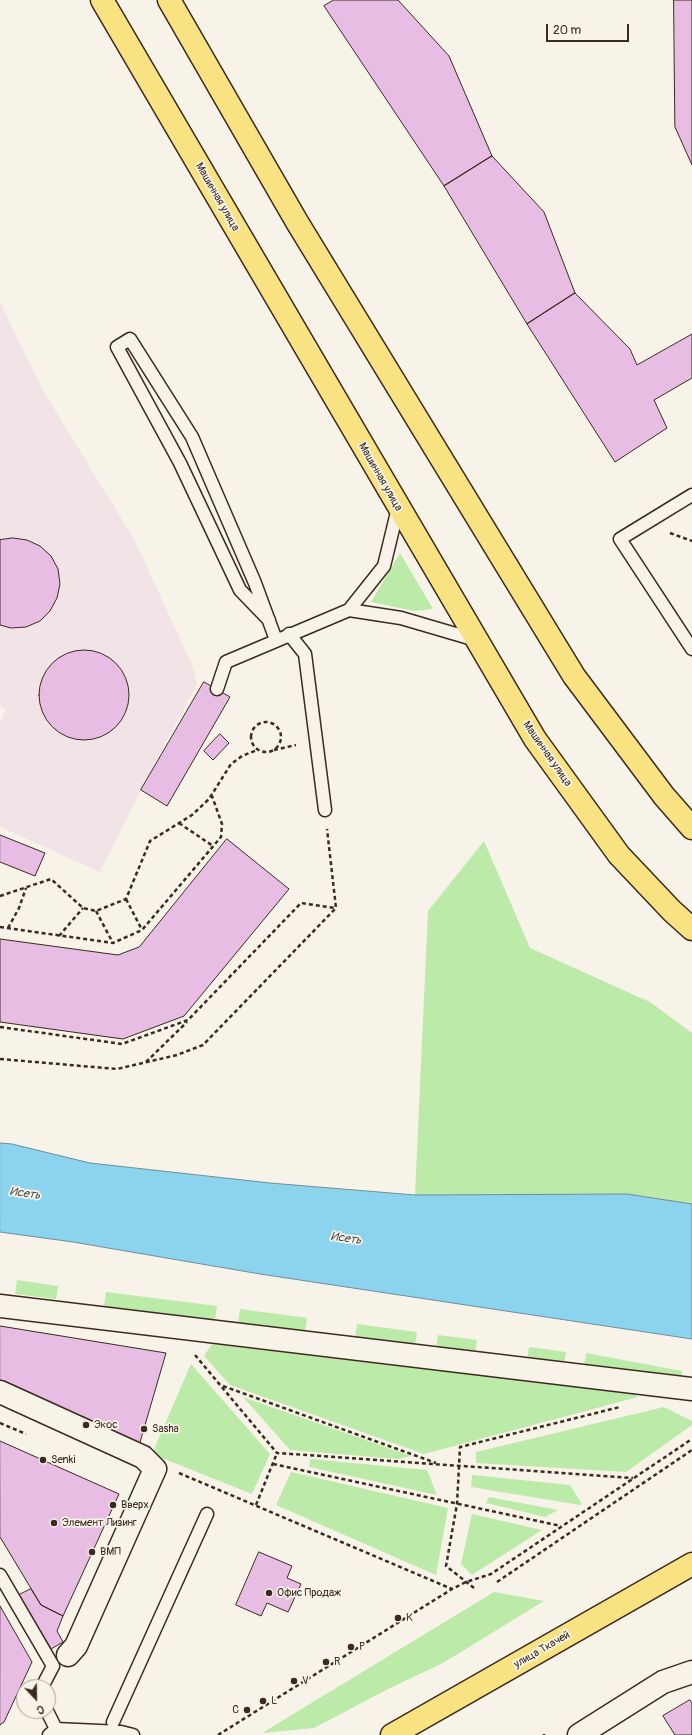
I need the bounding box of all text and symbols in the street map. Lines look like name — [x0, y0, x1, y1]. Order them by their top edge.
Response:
scale bar — [548, 16, 631, 42]
text: 20 m — [553, 23, 581, 38]
street label: Машинная улица — [192, 160, 242, 234]
street label: Машинная улица — [355, 440, 405, 514]
street label: Машинная улица — [520, 719, 574, 789]
water label: Исеть — [9, 1185, 41, 1203]
water label: Исеть — [330, 1230, 362, 1248]
place label: Экос — [94, 1418, 118, 1432]
marker: Экос — [81, 1420, 91, 1430]
place label: Sasha — [152, 1422, 179, 1436]
marker: Sasha — [139, 1424, 149, 1434]
place label: Senki — [51, 1453, 75, 1467]
marker: Senki — [38, 1455, 48, 1465]
place label: Вверх — [121, 1498, 149, 1512]
marker: Вверх — [108, 1500, 118, 1510]
place label: Элемент Лизинг — [62, 1516, 137, 1530]
marker: Элемент Лизинг — [49, 1518, 59, 1528]
place label: ВМП — [100, 1545, 121, 1559]
marker: ВМП — [87, 1547, 97, 1557]
place label: Офис Продаж — [277, 1586, 341, 1600]
marker: Офис Продаж — [264, 1588, 274, 1598]
place label: K — [406, 1611, 413, 1625]
marker: K — [393, 1613, 403, 1623]
street label: улица Ткачей — [511, 1629, 573, 1671]
place label: P — [359, 1640, 365, 1654]
marker: P — [346, 1642, 356, 1652]
place label: R — [334, 1655, 340, 1669]
marker: R — [321, 1657, 331, 1667]
place label: V — [302, 1674, 309, 1688]
marker: V — [289, 1676, 299, 1686]
north arrow — [16, 1679, 56, 1719]
place label: L — [271, 1694, 277, 1708]
marker: L — [258, 1696, 268, 1706]
text: С — [35, 1702, 46, 1717]
place label: C — [232, 1703, 239, 1717]
marker: C — [242, 1705, 252, 1715]

